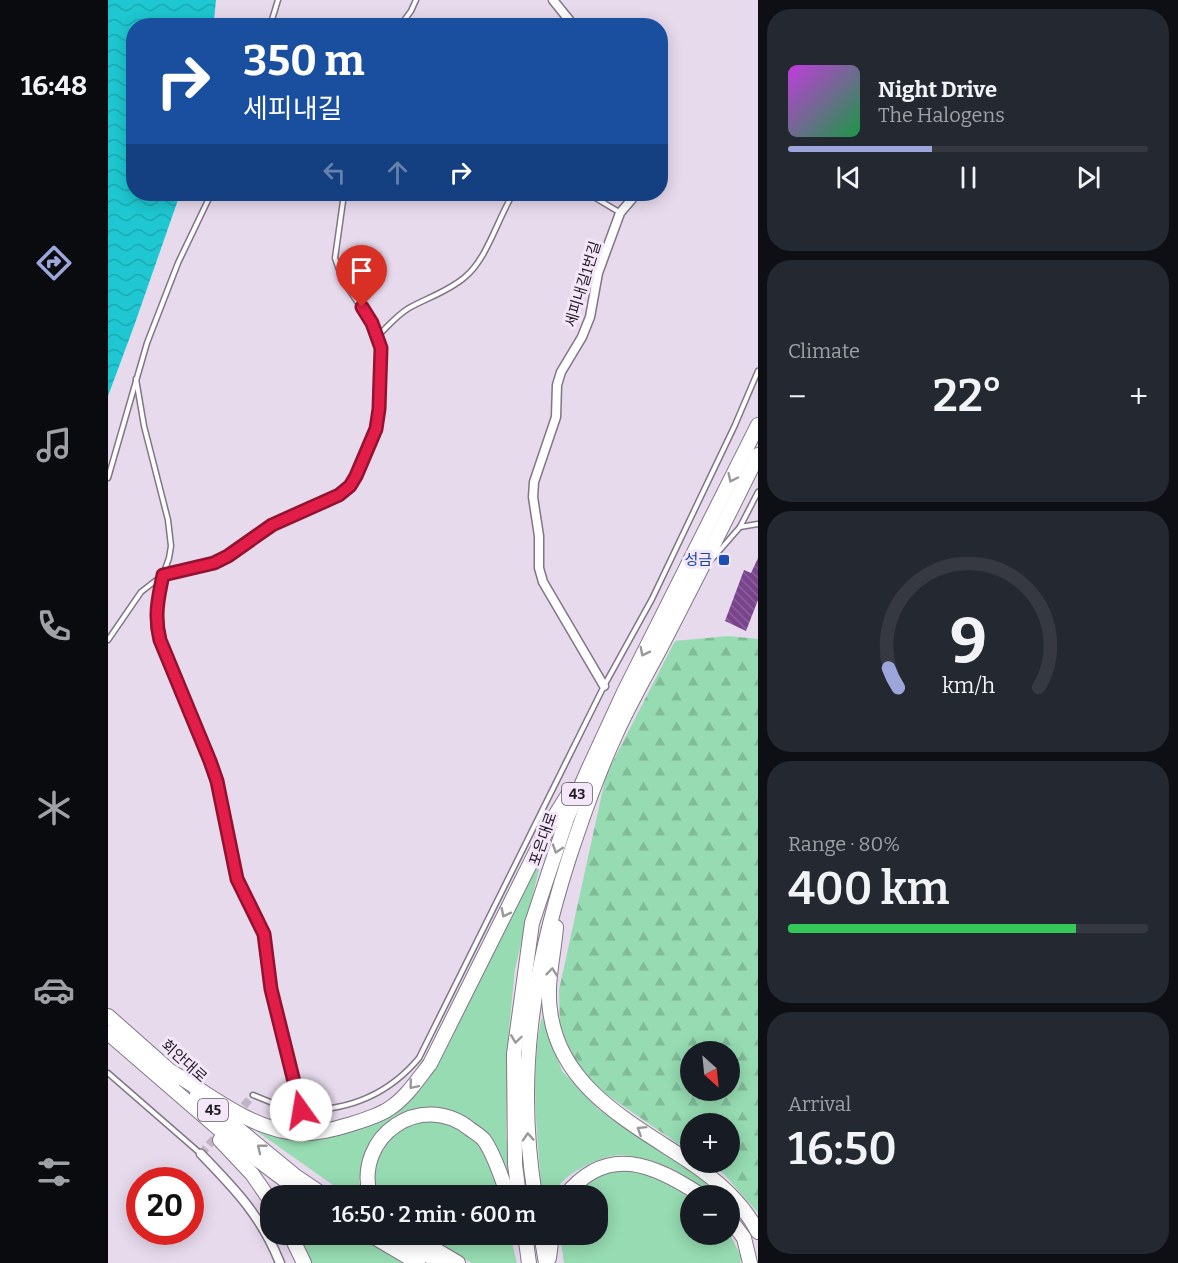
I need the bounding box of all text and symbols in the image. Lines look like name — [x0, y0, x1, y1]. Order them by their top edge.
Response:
text: 350 m — [243, 36, 364, 86]
icon: right — [144, 42, 222, 120]
text: 16:48 — [21, 70, 87, 102]
text: Night Drive — [878, 76, 997, 103]
text: 세피내길 — [243, 93, 342, 125]
text: The Halogens — [878, 103, 1005, 127]
icon: left — [318, 156, 351, 189]
icon: ahead — [381, 156, 414, 189]
icon: right — [444, 156, 477, 189]
icon: previous — [832, 161, 865, 194]
icon: pause — [952, 161, 985, 194]
icon: next — [1072, 161, 1105, 194]
street label: 세피내길1번길 — [561, 239, 605, 329]
icon: directions — [33, 242, 75, 284]
pin — [336, 245, 387, 307]
icon: arrive — [345, 254, 378, 287]
text: Climate — [788, 339, 860, 363]
text: 22° — [933, 369, 1003, 423]
text: − — [788, 377, 806, 417]
text: + — [1129, 377, 1148, 417]
icon: music — [33, 424, 75, 466]
one-way arrow — [728, 471, 740, 482]
place label: 성금 — [684, 551, 712, 569]
marker: 성금 — [717, 553, 731, 567]
icon: phone — [33, 605, 75, 647]
text: 9 — [950, 605, 986, 680]
one-way arrow — [640, 645, 652, 656]
text: km/h — [941, 674, 995, 700]
road number: 43 — [562, 783, 592, 805]
icon: climate — [33, 787, 75, 829]
street label: 포은대로 — [526, 810, 560, 868]
text: Range · 80% — [788, 832, 900, 856]
one-way arrow — [551, 843, 564, 854]
text: 400 km — [788, 862, 949, 916]
one-way arrow — [501, 907, 512, 918]
one-way arrow — [545, 967, 558, 976]
icon: car — [33, 969, 75, 1011]
one-way arrow — [511, 1034, 523, 1043]
street label: 회안대로 — [157, 1036, 211, 1086]
north arrow — [680, 1041, 740, 1101]
map controls — [680, 1041, 740, 1245]
position arrow — [269, 1078, 333, 1142]
one-way arrow — [409, 1078, 420, 1089]
text: Arrival — [788, 1092, 851, 1116]
road number: 45 — [198, 1099, 228, 1121]
button: + — [680, 1113, 740, 1173]
text: 16:50 — [788, 1122, 897, 1176]
one-way arrow — [637, 1126, 648, 1137]
one-way arrow — [522, 1133, 535, 1142]
one-way arrow — [257, 1145, 268, 1156]
icon: filters — [33, 1151, 75, 1193]
speed limit sign: 20 — [126, 1167, 204, 1245]
button: − — [680, 1185, 740, 1245]
text: 16:50 · 2 min · 600 m — [332, 1201, 536, 1228]

